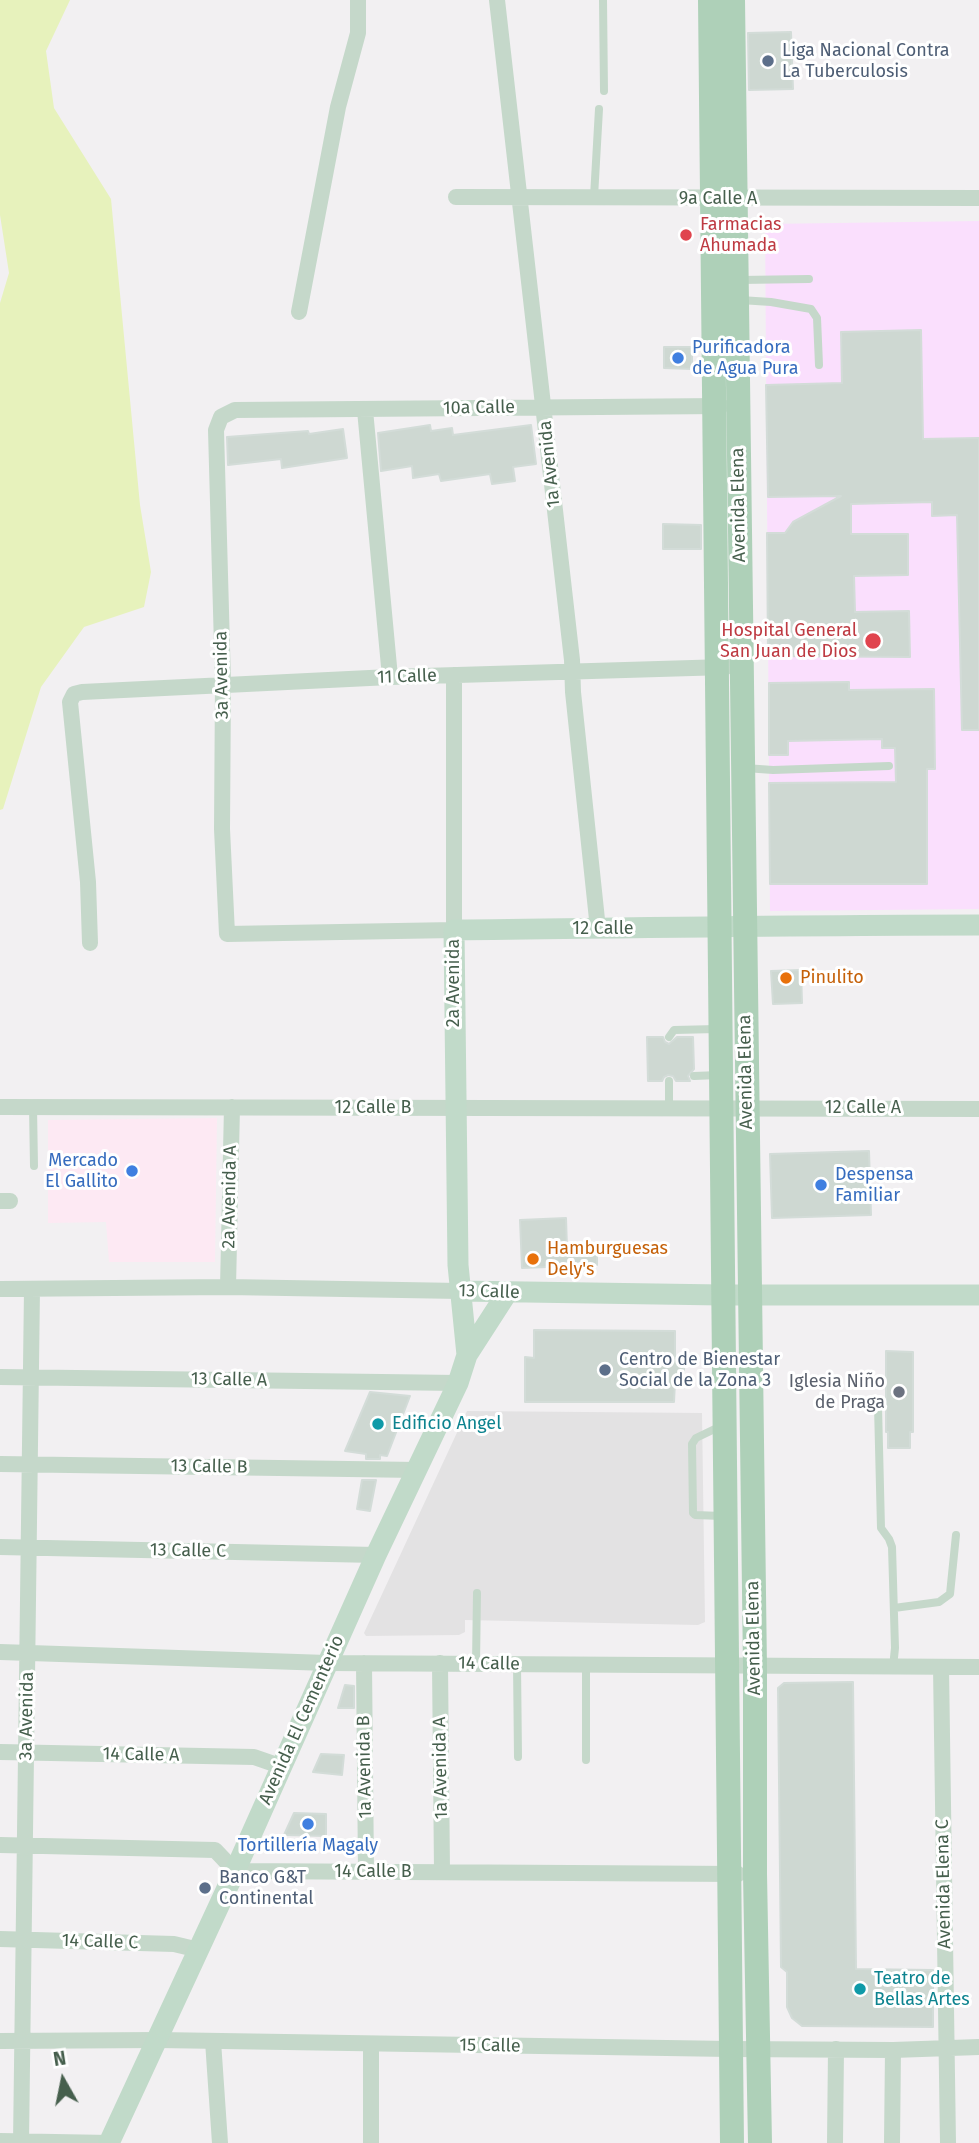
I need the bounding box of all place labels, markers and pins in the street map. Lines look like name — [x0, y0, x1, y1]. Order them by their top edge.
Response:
place label: Liga Nacional Contra La Tuberculosis — [782, 40, 949, 82]
marker: Liga Nacional Contra La Tuberculosis — [760, 53, 776, 69]
place label: Farmacias Ahumada — [700, 214, 781, 256]
marker: Farmacias Ahumada — [678, 227, 694, 243]
place label: Purificadora de Agua Pura — [692, 337, 798, 380]
marker: Purificadora de Agua Pura — [670, 350, 686, 366]
place label: Hospital General San Juan de Dios — [720, 620, 857, 662]
marker: Hospital General San Juan de Dios — [863, 631, 883, 651]
place label: Pinulito — [800, 967, 864, 989]
marker: Pinulito — [778, 970, 794, 986]
place label: Mercado El Gallito — [45, 1150, 118, 1192]
marker: Mercado El Gallito — [124, 1163, 140, 1179]
place label: Despensa Familiar — [835, 1164, 914, 1206]
marker: Despensa Familiar — [813, 1177, 829, 1193]
place label: Hamburguesas Dely's — [547, 1238, 668, 1280]
marker: Hamburguesas Dely's — [525, 1251, 541, 1267]
place label: Centro de Bienestar Social de la Zona 3 — [619, 1349, 780, 1392]
marker: Centro de Bienestar Social de la Zona 3 — [597, 1362, 613, 1378]
place label: Iglesia Niño de Praga — [789, 1371, 885, 1414]
marker: Iglesia Niño de Praga — [891, 1384, 907, 1400]
place label: Edificio Angel — [392, 1413, 501, 1435]
marker: Edificio Angel — [370, 1416, 386, 1432]
marker: Tortillería Magaly — [300, 1816, 316, 1832]
place label: Tortillería Magaly — [238, 1835, 378, 1857]
place label: Banco G&T Continental — [219, 1867, 314, 1910]
marker: Banco G&T Continental — [197, 1880, 213, 1896]
place label: Teatro de Bellas Artes — [874, 1968, 970, 2010]
marker: Teatro de Bellas Artes — [852, 1981, 868, 1997]

